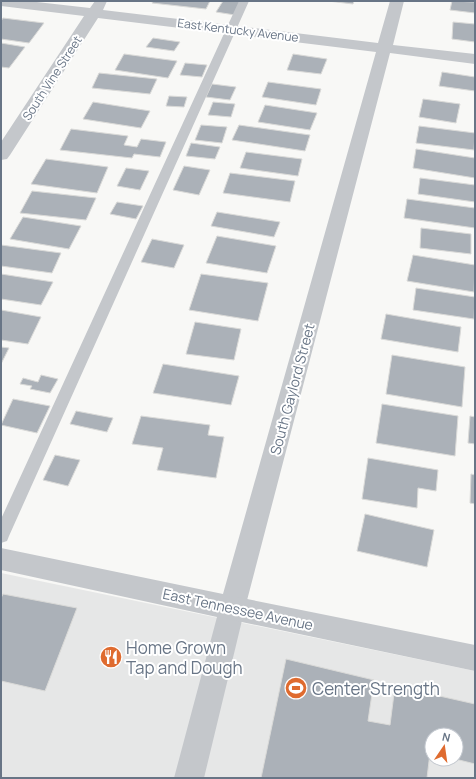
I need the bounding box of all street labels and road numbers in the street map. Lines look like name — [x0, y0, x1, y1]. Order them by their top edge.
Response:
street label: East Kentucky Avenue — [176, 14, 300, 46]
street label: South Vine Street — [18, 32, 86, 124]
street label: South Gaylord Street — [265, 321, 319, 457]
street label: East Tennessee Avenue — [161, 584, 315, 634]

